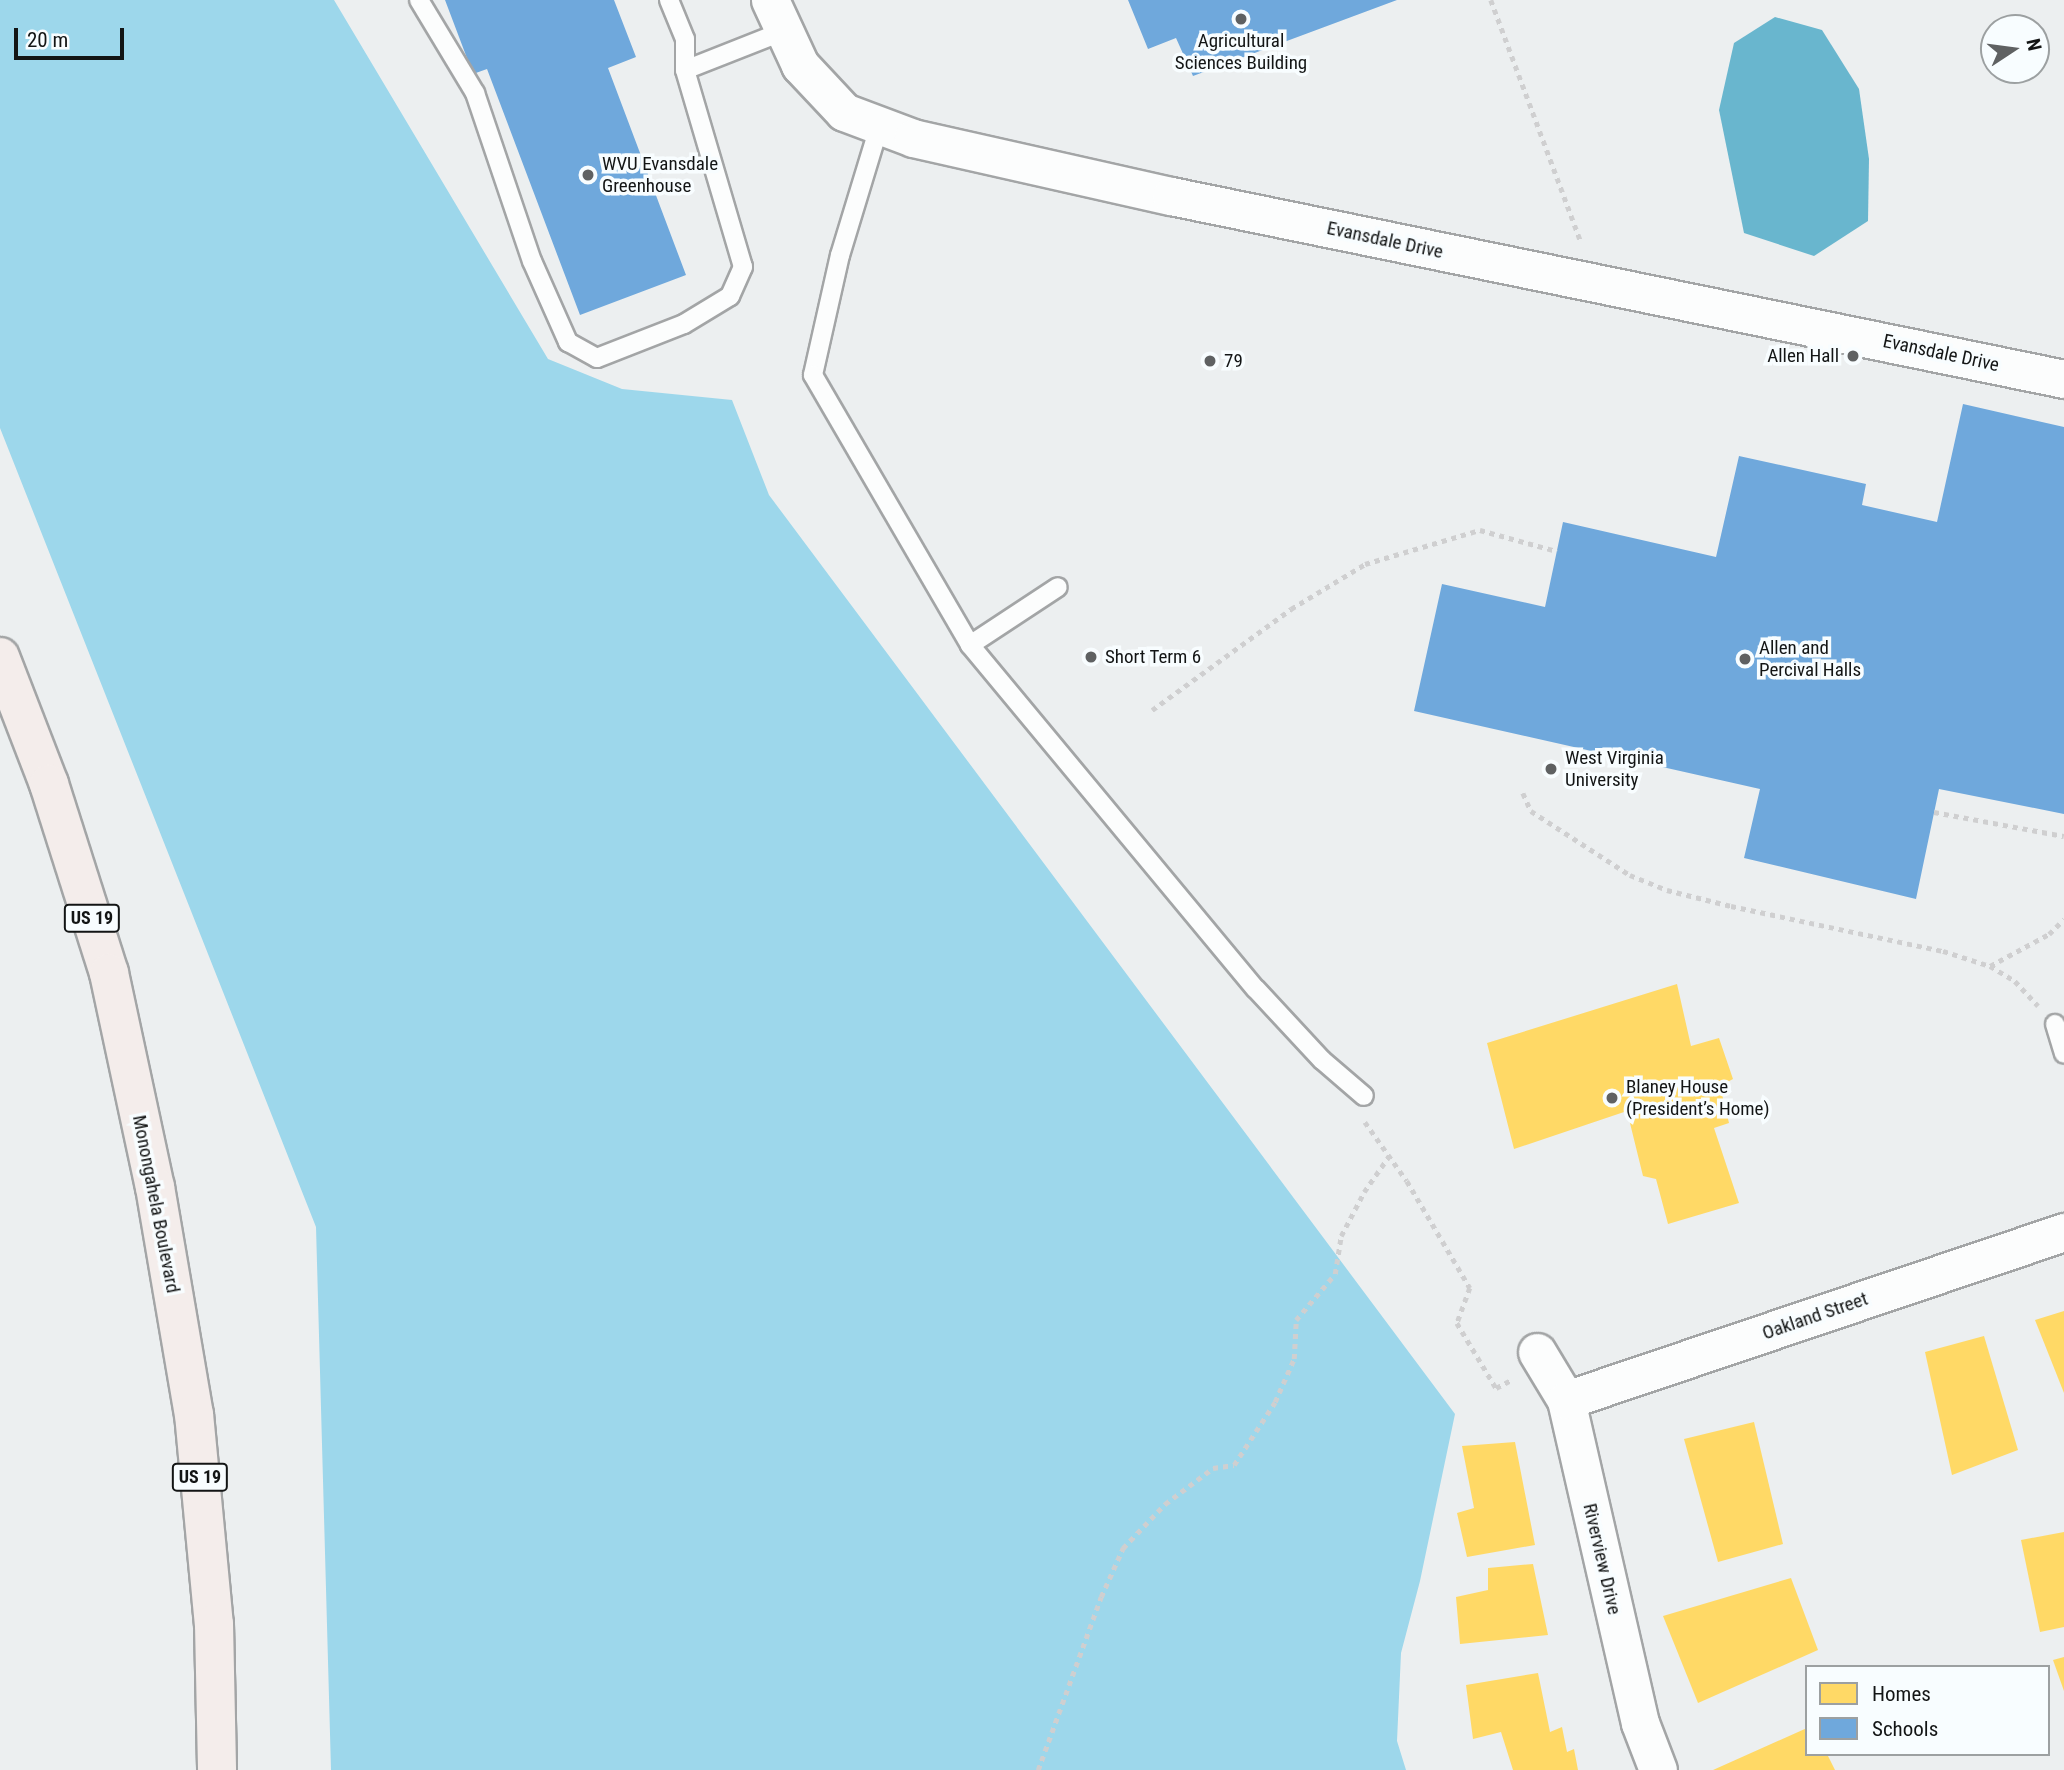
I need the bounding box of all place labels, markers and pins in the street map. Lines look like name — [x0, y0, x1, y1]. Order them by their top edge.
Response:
marker: Agricultural Sciences Building — [1233, 11, 1249, 27]
place label: Agricultural Sciences Building — [1175, 30, 1307, 74]
place label: WVU Evansdale Greenhouse — [602, 153, 718, 197]
marker: WVU Evansdale Greenhouse — [580, 167, 596, 183]
place label: Allen Hall — [1767, 345, 1839, 367]
marker: Allen Hall — [1845, 348, 1861, 364]
place label: 79 — [1224, 350, 1243, 372]
marker: 79 — [1202, 353, 1218, 369]
place label: Allen and Percival Halls — [1759, 637, 1861, 681]
place label: Short Term 6 — [1105, 646, 1202, 668]
marker: Short Term 6 — [1083, 649, 1099, 665]
marker: Allen and Percival Halls — [1737, 651, 1753, 667]
place label: West Virginia University — [1565, 747, 1664, 791]
marker: West Virginia University — [1543, 761, 1559, 777]
place label: Blaney House (President’s Home) — [1626, 1076, 1769, 1120]
marker: Blaney House (President’s Home) — [1604, 1090, 1620, 1106]

